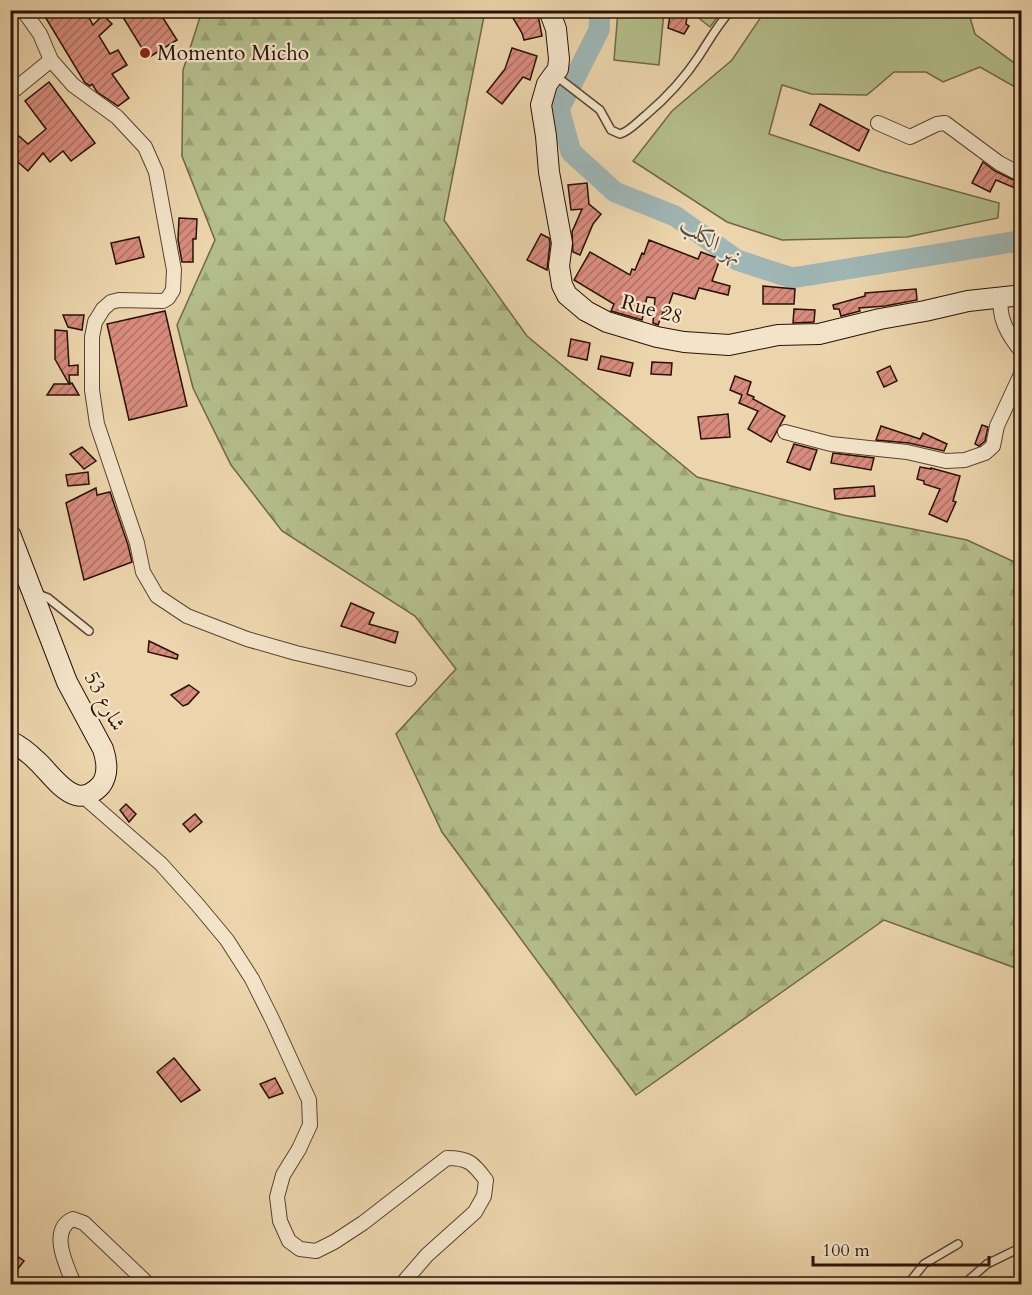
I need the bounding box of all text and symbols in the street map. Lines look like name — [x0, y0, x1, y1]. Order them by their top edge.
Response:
place label: Momento Micho — [157, 39, 309, 68]
marker: Momento Micho — [138, 46, 152, 60]
water label: نهر الكلب — [674, 210, 749, 272]
street label: Rue 28 — [618, 287, 686, 332]
street label: شارع 53 — [74, 666, 132, 738]
scale bar — [813, 1229, 988, 1267]
text: 100 m — [822, 1238, 870, 1263]

